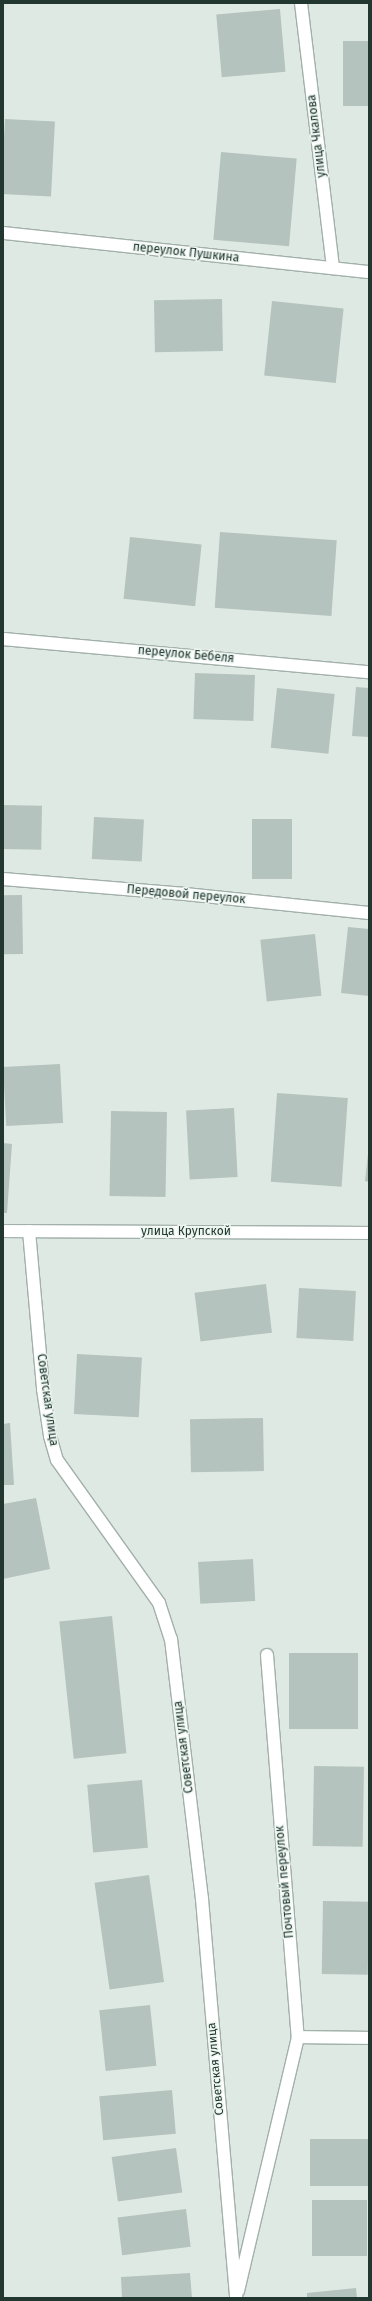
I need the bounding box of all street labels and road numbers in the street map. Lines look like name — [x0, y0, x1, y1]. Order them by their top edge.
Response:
street label: улица Чкалова — [305, 94, 329, 178]
street label: переулок Пушкина — [132, 240, 240, 266]
street label: переулок Бебеля — [137, 644, 235, 666]
street label: Передовой переулок — [126, 883, 246, 907]
street label: улица Крупской — [141, 1225, 231, 1239]
street label: Советская улица — [33, 1353, 61, 1447]
street label: Советская улица — [171, 1700, 197, 1794]
street label: Почтовый переулок — [273, 1825, 297, 1939]
street label: Советская улица — [205, 2022, 227, 2116]

